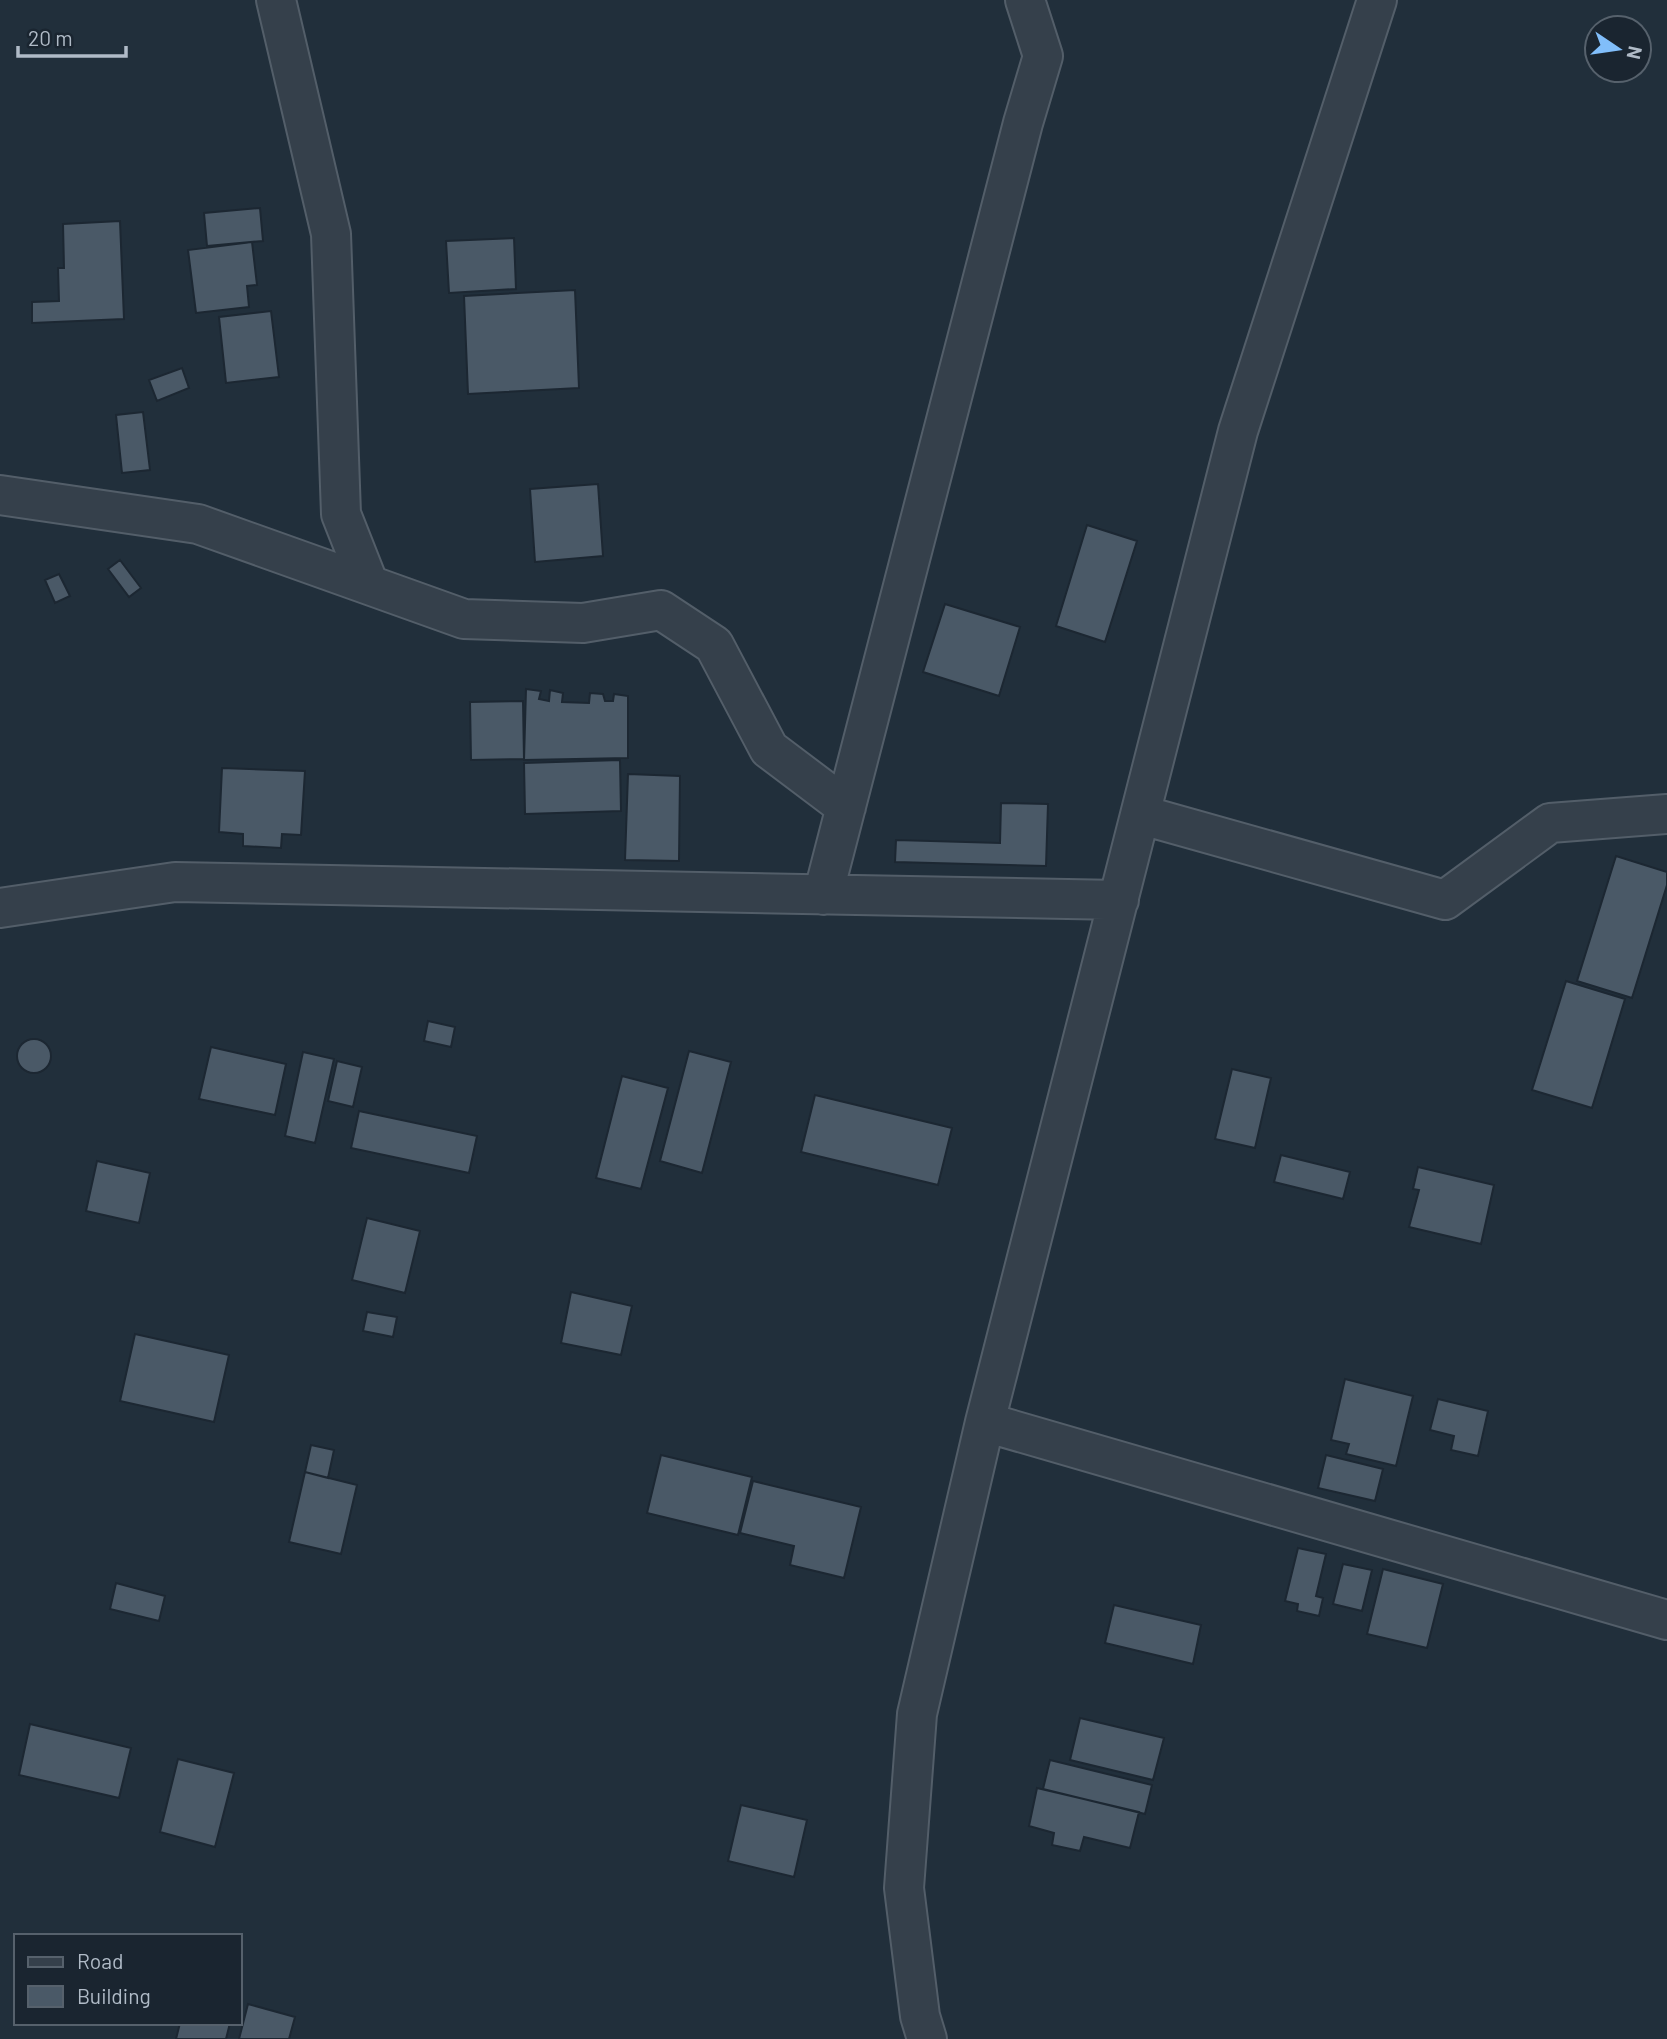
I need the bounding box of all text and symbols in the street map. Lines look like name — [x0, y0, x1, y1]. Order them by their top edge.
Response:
scale bar — [18, 14, 126, 58]
north arrow — [1583, 14, 1653, 84]
text: 20 m — [28, 25, 73, 50]
text: N — [1622, 44, 1648, 62]
legend — [14, 1934, 242, 2025]
text: Road — [77, 1948, 123, 1973]
text: Building — [77, 1983, 151, 2008]

